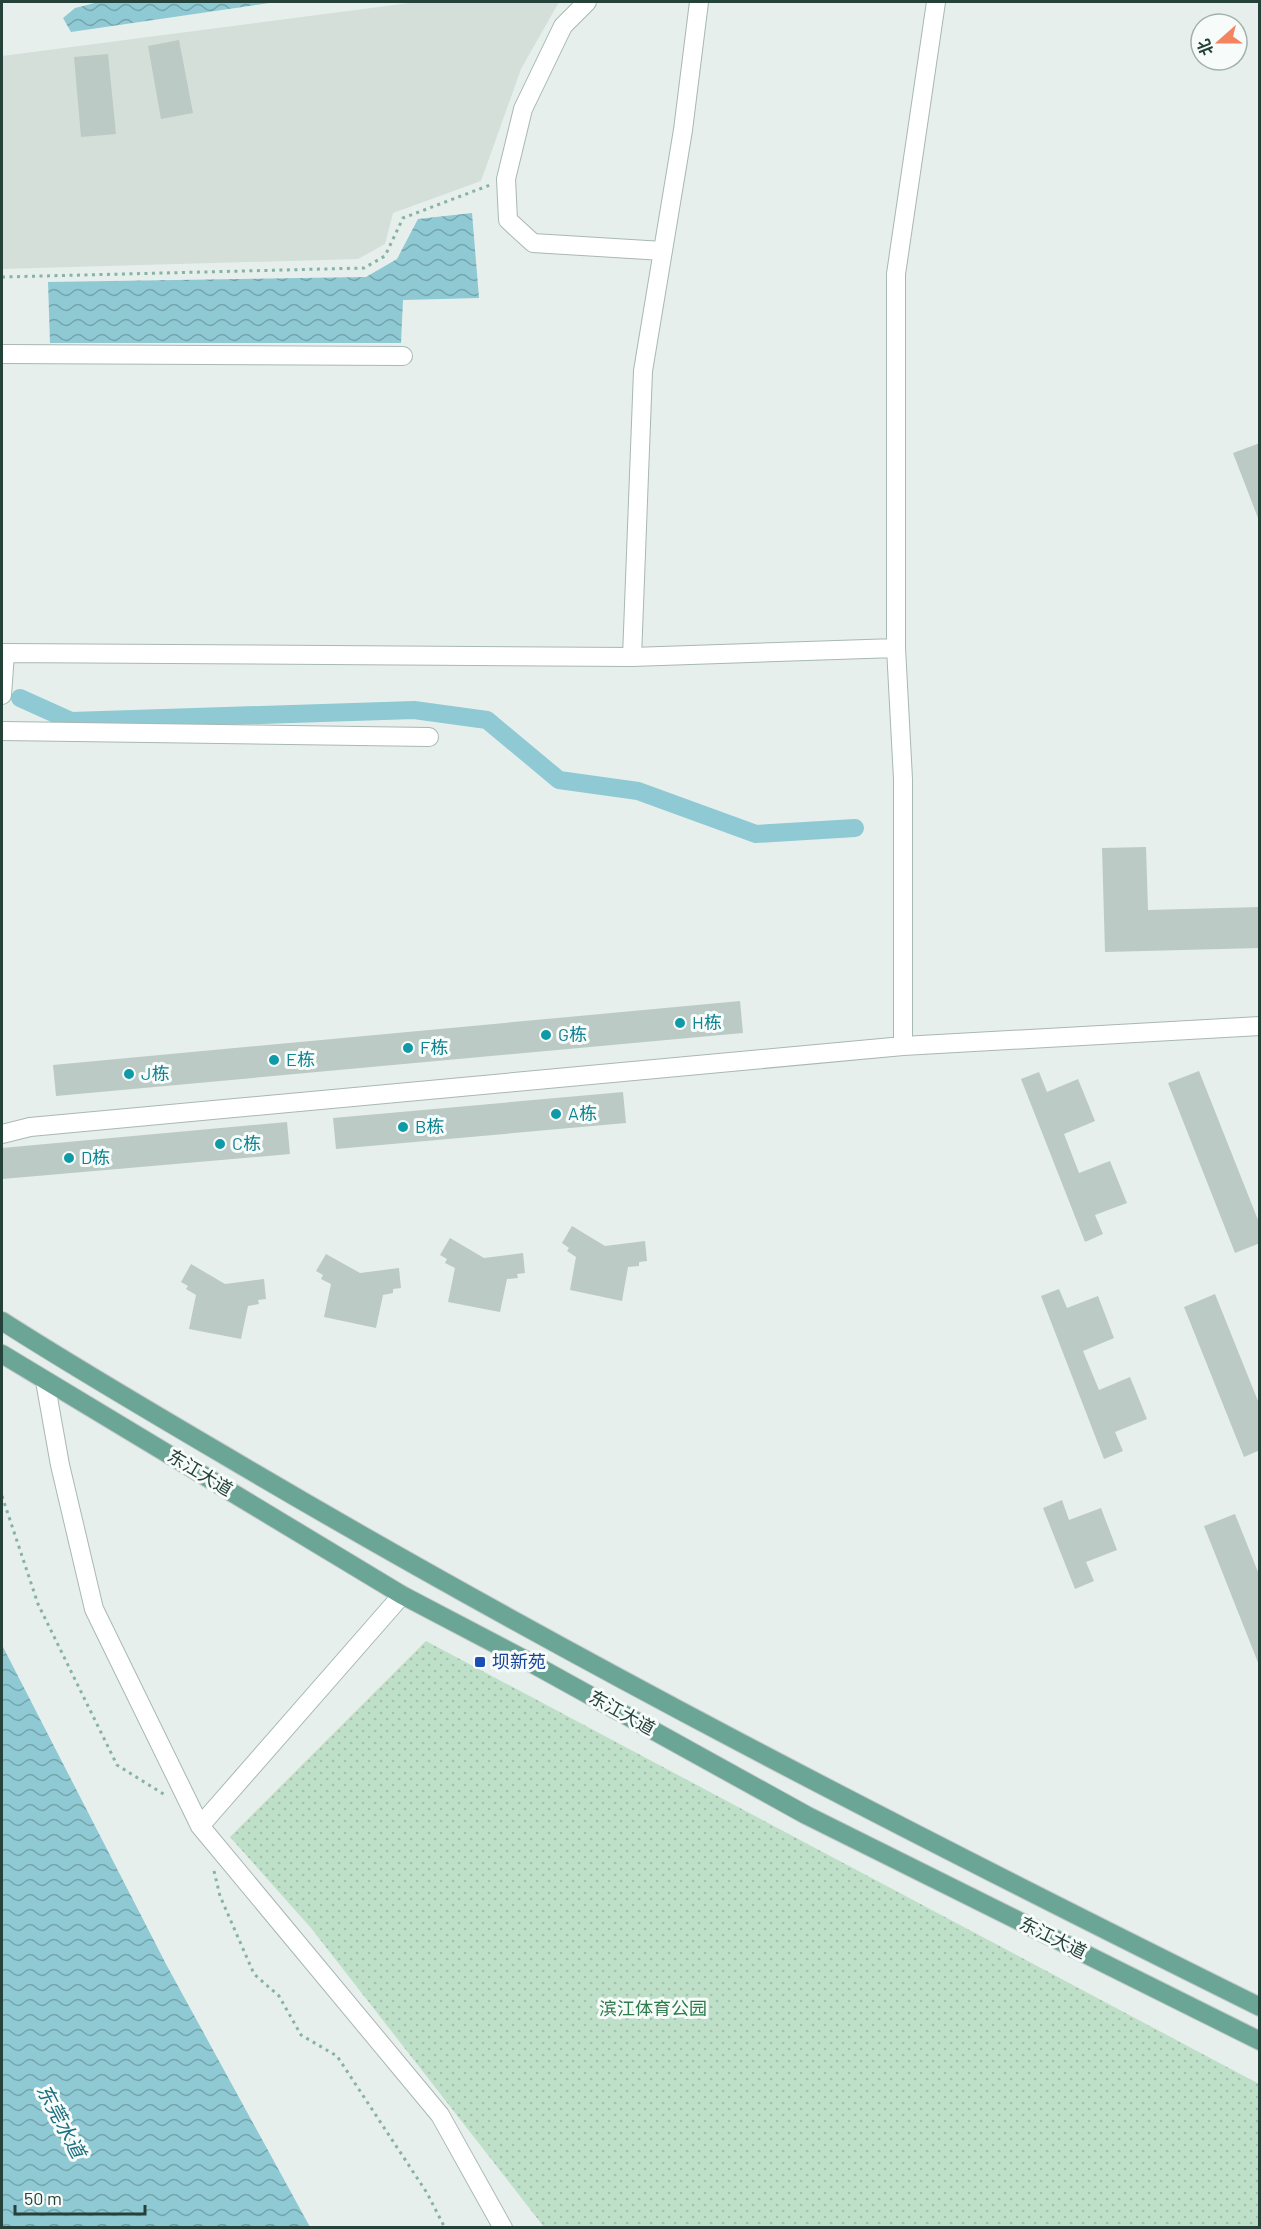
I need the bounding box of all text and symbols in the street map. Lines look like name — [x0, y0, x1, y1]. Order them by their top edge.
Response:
north arrow — [1189, 12, 1249, 72]
text: 北 — [1193, 37, 1216, 58]
place label: H栋 — [692, 1011, 722, 1033]
marker: H栋 — [673, 1016, 687, 1030]
place label: G栋 — [558, 1023, 587, 1045]
marker: G栋 — [539, 1028, 553, 1042]
place label: F栋 — [420, 1036, 448, 1058]
marker: F栋 — [401, 1041, 415, 1055]
place label: E栋 — [286, 1048, 315, 1070]
marker: E栋 — [267, 1053, 281, 1067]
place label: J栋 — [141, 1062, 169, 1084]
marker: J栋 — [122, 1067, 136, 1081]
place label: A栋 — [568, 1102, 597, 1124]
marker: A栋 — [549, 1107, 563, 1121]
place label: B栋 — [415, 1115, 444, 1137]
marker: B栋 — [396, 1120, 410, 1134]
place label: C栋 — [232, 1132, 261, 1154]
marker: C栋 — [213, 1137, 227, 1151]
place label: D栋 — [81, 1146, 110, 1168]
marker: D栋 — [62, 1151, 76, 1165]
street label: 东江大道 — [164, 1444, 237, 1500]
place label: 坝新苑 — [492, 1650, 546, 1672]
marker: 坝新苑 — [473, 1655, 487, 1669]
street label: 东江大道 — [586, 1685, 659, 1739]
street label: 东江大道 — [1016, 1911, 1091, 1963]
park label: 滨江体育公园 — [599, 1997, 707, 2019]
water label: 东莞水道 — [33, 2080, 93, 2164]
scale bar — [15, 2178, 146, 2216]
text: 50 m — [24, 2187, 62, 2209]

